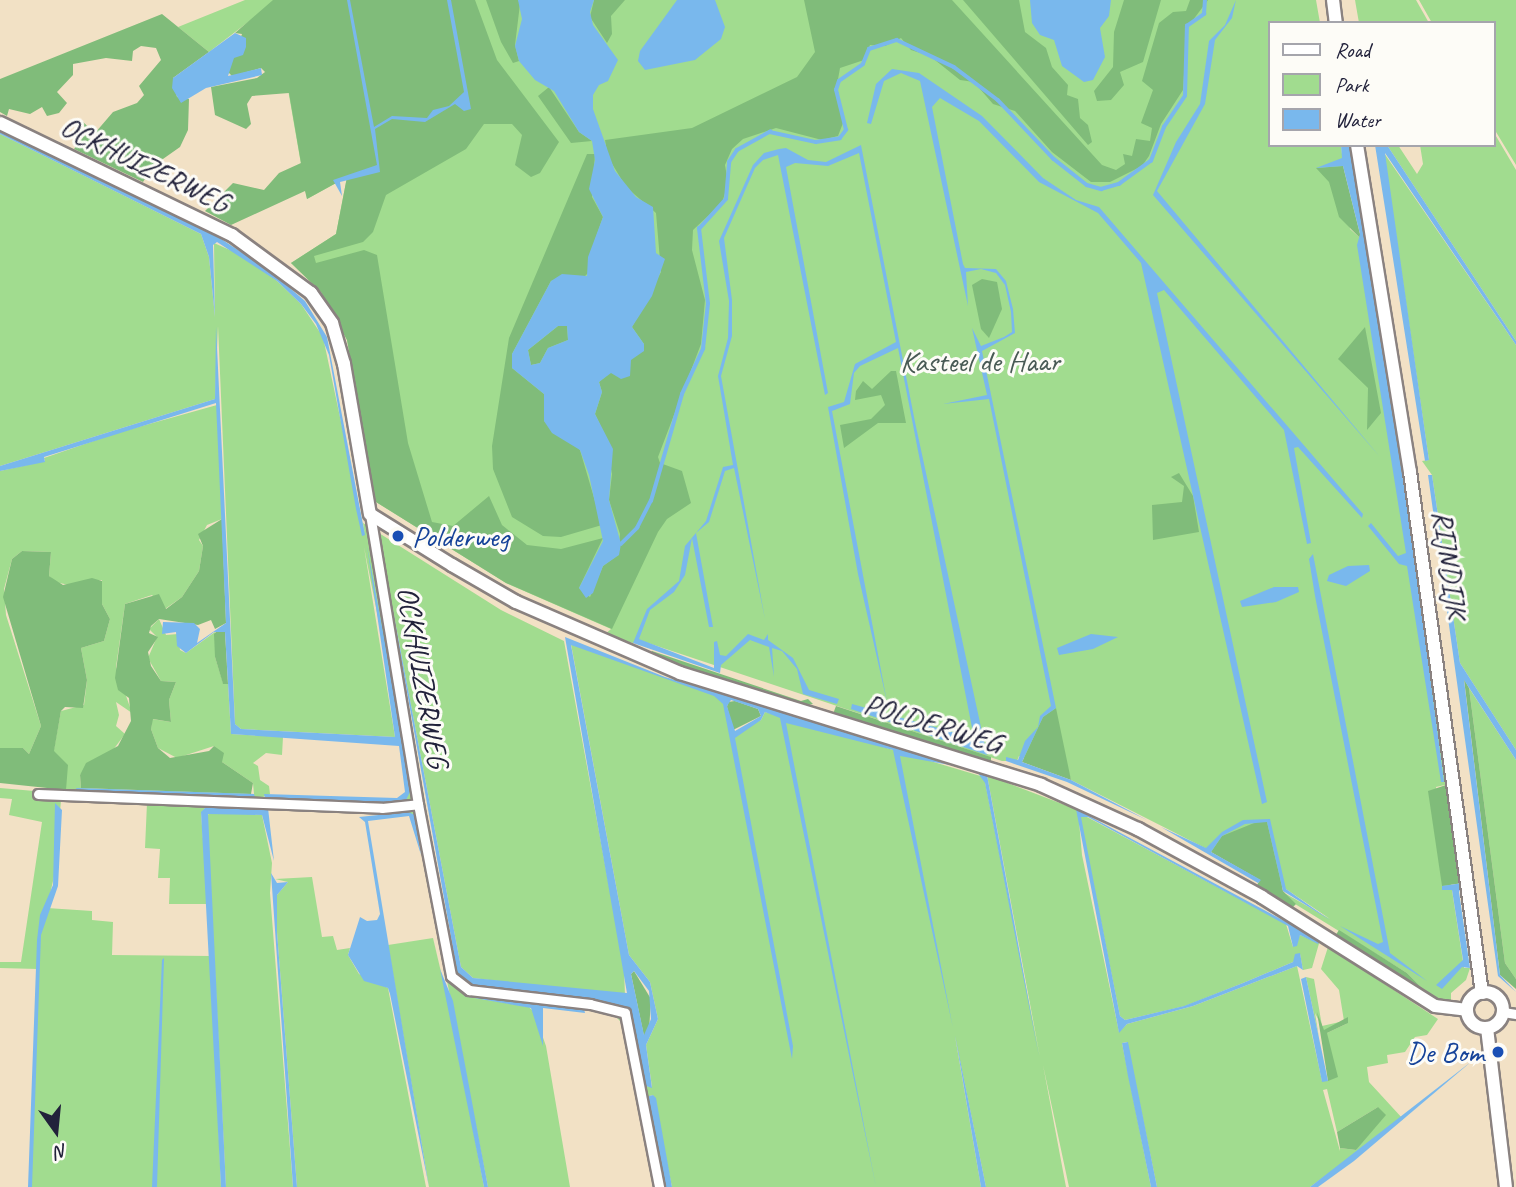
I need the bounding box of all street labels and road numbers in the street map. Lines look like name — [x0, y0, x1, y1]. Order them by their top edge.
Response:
street label: OCKHUIZERWEG — [55, 108, 235, 220]
street label: RIJNDIJK — [1425, 508, 1475, 620]
street label: OCKHUIZERWEG — [389, 584, 457, 770]
street label: POLDERWEG — [860, 685, 1006, 761]

